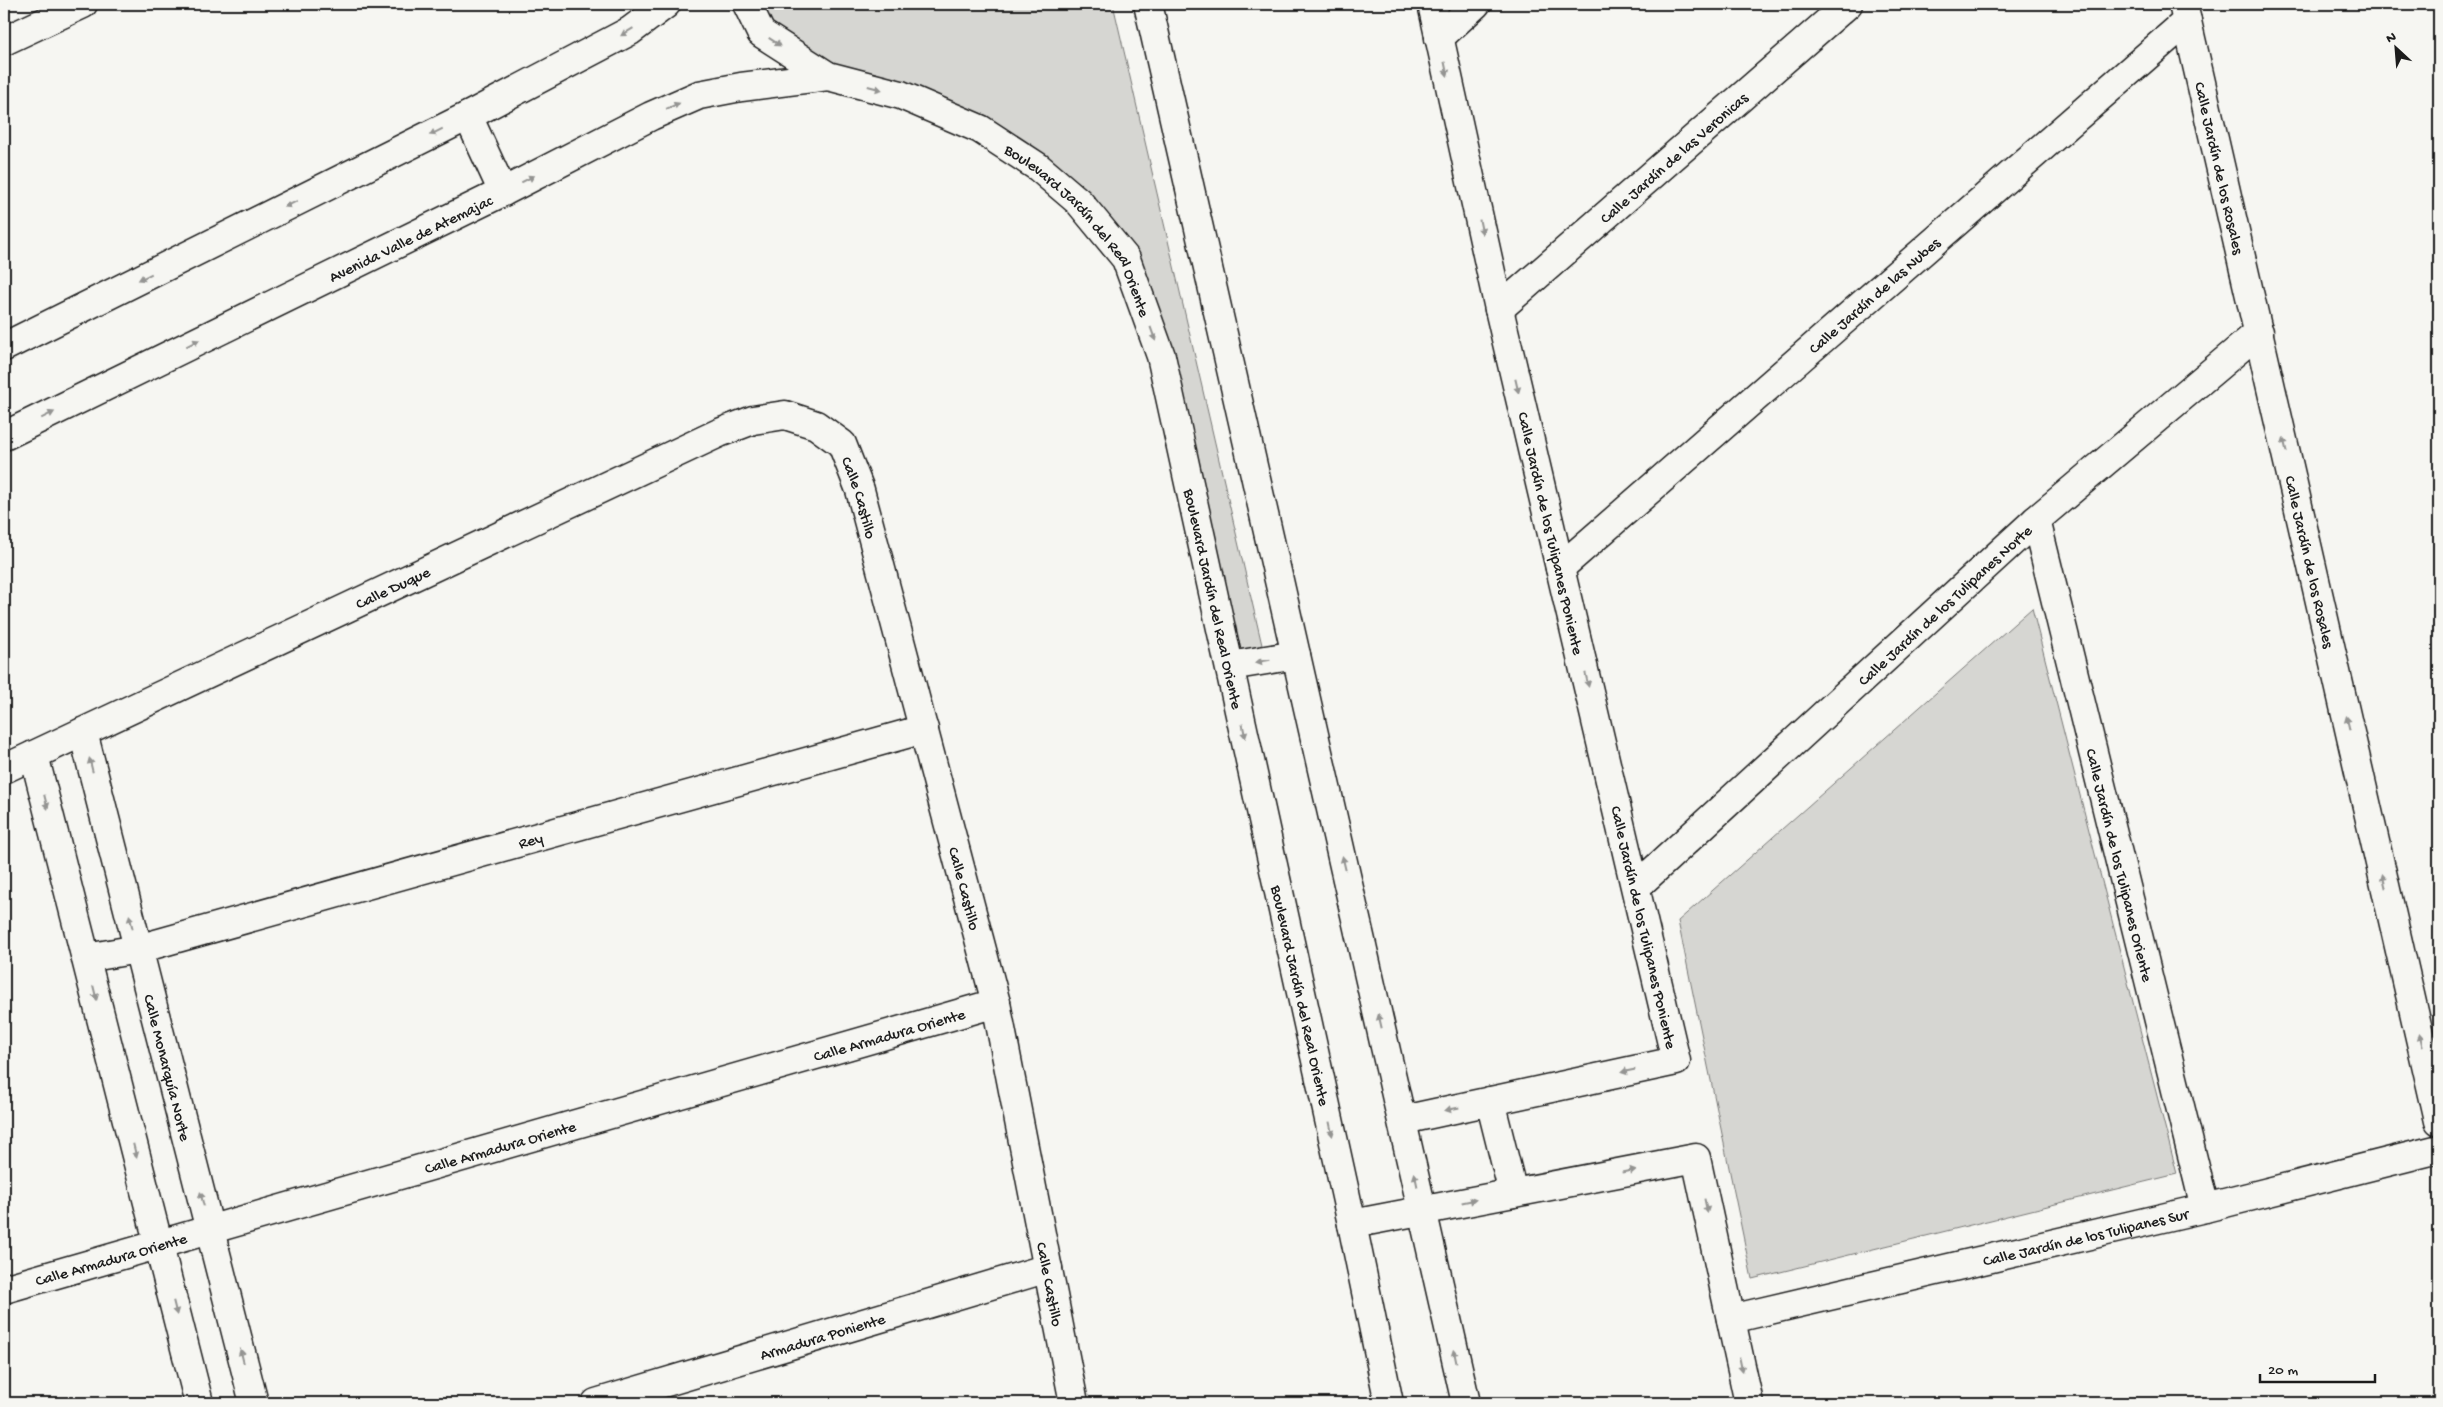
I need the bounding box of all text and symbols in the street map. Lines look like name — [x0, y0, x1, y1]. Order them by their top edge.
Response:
north arrow — [2370, 22, 2420, 72]
one-way arrow — [620, 28, 633, 37]
text: N — [2384, 29, 2399, 48]
one-way arrow — [768, 37, 782, 46]
one-way arrow — [1442, 61, 1450, 76]
street label: Calle Jardín de los Rosales — [2188, 81, 2246, 258]
one-way arrow — [867, 84, 882, 92]
street label: Calle Jardín de las Veronicas — [1597, 89, 1754, 229]
one-way arrow — [666, 102, 680, 110]
one-way arrow — [429, 128, 443, 136]
street label: Boulevard Jardín del Real Oriente — [999, 141, 1152, 321]
one-way arrow — [520, 175, 535, 183]
street label: Avenida Valle de Atemajac — [327, 192, 497, 289]
one-way arrow — [283, 200, 298, 208]
one-way arrow — [1477, 220, 1485, 235]
street label: Calle Jardín de las Nubes — [1806, 234, 1946, 360]
one-way arrow — [138, 273, 152, 281]
one-way arrow — [1149, 327, 1157, 342]
one-way arrow — [186, 339, 201, 348]
one-way arrow — [1513, 378, 1521, 393]
one-way arrow — [40, 411, 55, 419]
street label: Calle Jardín de los Tulipanes Poniente — [1511, 411, 1586, 658]
one-way arrow — [2280, 437, 2288, 453]
street label: Calle Castillo — [835, 455, 879, 541]
street label: Calle Jardín de los Rosales — [2278, 474, 2337, 651]
street label: Boulevard Jardín del Real Oriente — [1177, 486, 1245, 712]
street label: Calle Jardín de los Tulipanes Norte — [1856, 522, 2038, 691]
street label: Calle Duque — [354, 564, 435, 615]
one-way arrow — [1255, 657, 1271, 665]
one-way arrow — [1583, 673, 1591, 688]
one-way arrow — [2344, 715, 2352, 731]
one-way arrow — [1240, 724, 1248, 739]
street label: Calle Jardín de los Tulipanes Oriente — [2080, 747, 2155, 985]
one-way arrow — [87, 757, 95, 772]
one-way arrow — [42, 795, 50, 810]
street label: Calle Jardín de los Tulipanes Poniente — [1604, 805, 1679, 1052]
street label: Rey — [517, 830, 546, 855]
street label: Calle Castillo — [942, 845, 982, 933]
one-way arrow — [1340, 856, 1348, 871]
one-way arrow — [2380, 874, 2388, 889]
street label: Boulevard Jardín del Real Oriente — [1265, 883, 1332, 1109]
one-way arrow — [127, 915, 135, 930]
one-way arrow — [91, 986, 99, 1001]
street label: Calle Monarquía Norte — [137, 993, 193, 1144]
street label: Calle Armadura Oriente — [812, 1006, 969, 1068]
one-way arrow — [1376, 1014, 1384, 1029]
one-way arrow — [2417, 1032, 2425, 1047]
one-way arrow — [1620, 1068, 1636, 1076]
one-way arrow — [1444, 1105, 1460, 1113]
street label: Calle Armadura Oriente — [423, 1118, 579, 1180]
one-way arrow — [1328, 1122, 1336, 1138]
one-way arrow — [131, 1143, 139, 1158]
one-way arrow — [1621, 1167, 1636, 1175]
one-way arrow — [1412, 1172, 1420, 1187]
one-way arrow — [198, 1191, 206, 1206]
one-way arrow — [1461, 1197, 1477, 1205]
one-way arrow — [1703, 1198, 1711, 1214]
street label: Calle Jardín de los Tulipanes Sur — [1982, 1206, 2192, 1273]
street label: Calle Armadura Oriente — [34, 1231, 190, 1292]
street label: Calle Castillo — [1030, 1241, 1065, 1328]
one-way arrow — [171, 1301, 179, 1316]
street label: Armadura Poniente — [758, 1311, 889, 1366]
one-way arrow — [238, 1348, 246, 1364]
one-way arrow — [1451, 1348, 1459, 1363]
scale bar — [2260, 1352, 2376, 1384]
one-way arrow — [1737, 1357, 1745, 1372]
text: 20 m — [2268, 1362, 2298, 1380]

